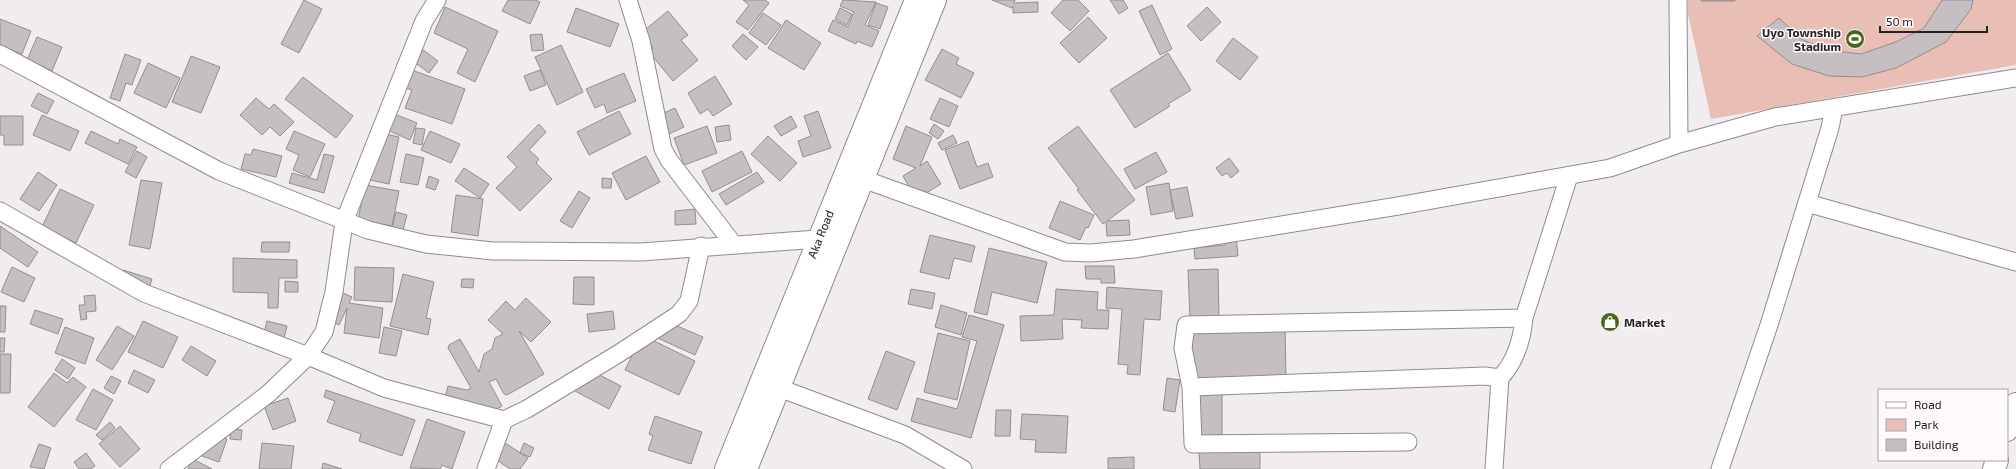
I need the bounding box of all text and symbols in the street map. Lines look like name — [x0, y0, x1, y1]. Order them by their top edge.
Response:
scale bar — [1880, 8, 1987, 34]
text: 50 m — [1886, 14, 1913, 28]
place label: Uyo Township Stadium — [1762, 25, 1841, 53]
sports icon: Uyo Township Stadium — [1844, 28, 1866, 50]
street label: Aka Road — [804, 208, 836, 260]
shop icon: Market — [1599, 311, 1621, 333]
place label: Market — [1624, 315, 1665, 329]
legend — [1878, 389, 2008, 461]
text: Road — [1914, 397, 1942, 411]
text: Park — [1914, 417, 1939, 431]
text: Building — [1914, 437, 1959, 451]

